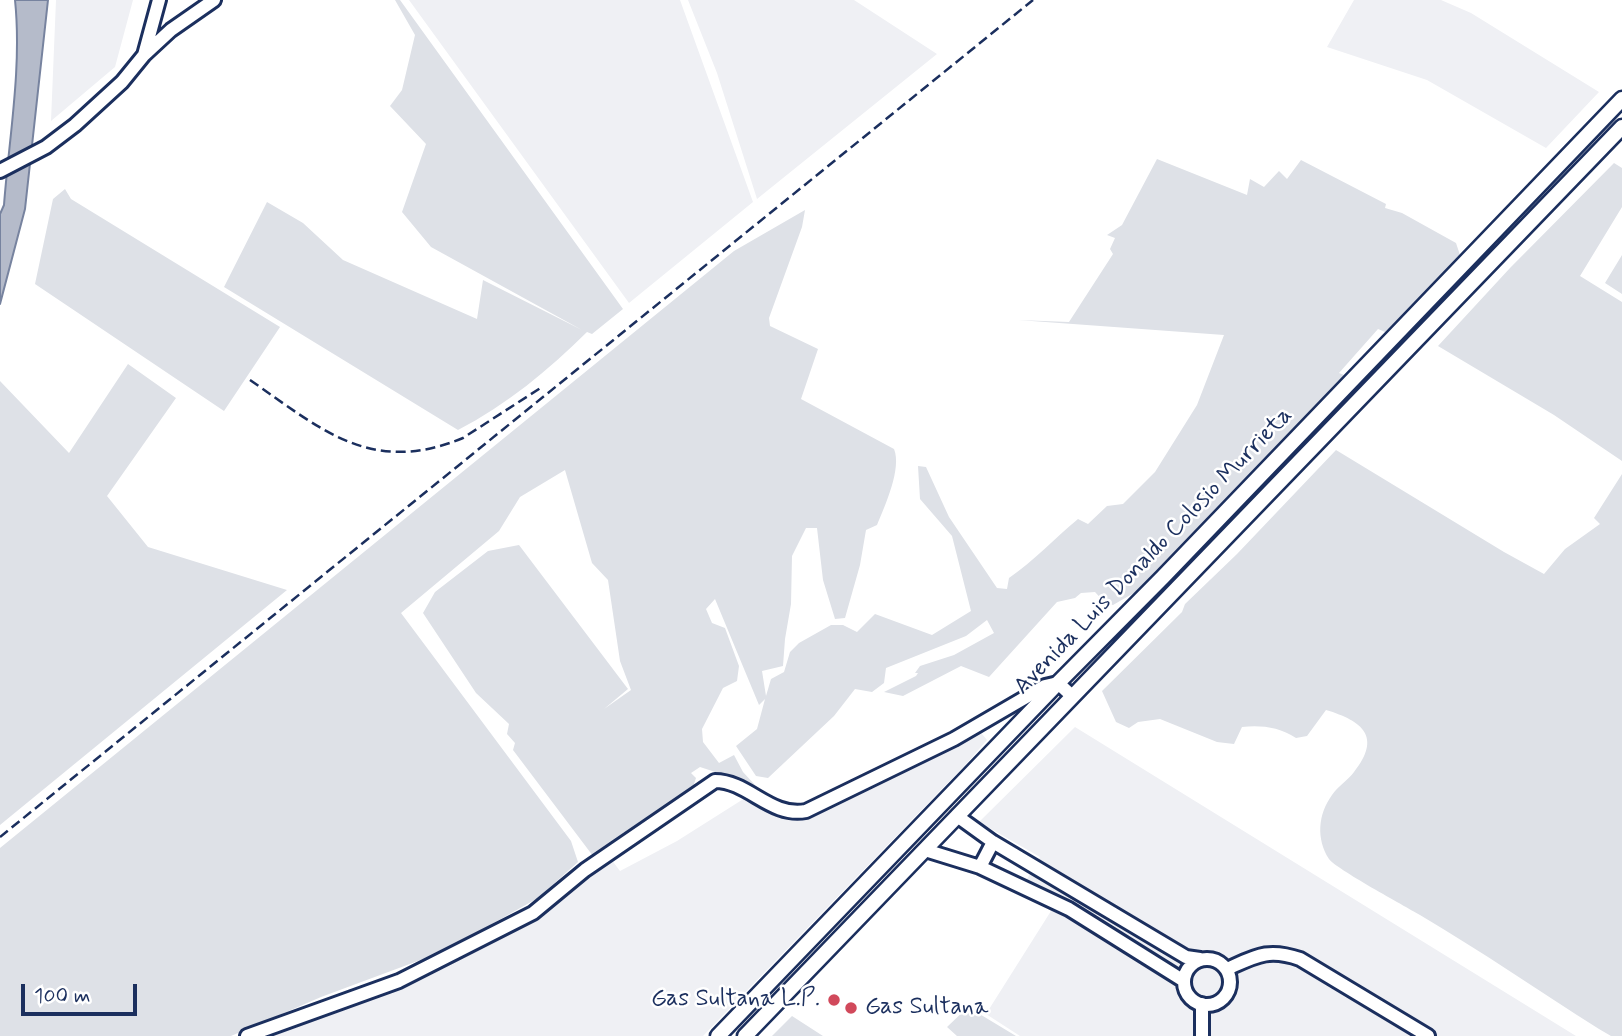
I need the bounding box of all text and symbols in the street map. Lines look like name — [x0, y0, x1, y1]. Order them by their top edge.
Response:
street label: Avenida Luis Donaldo Colosio Murrieta — [1009, 402, 1299, 702]
scale bar — [24, 970, 140, 1014]
text: 100 m — [34, 982, 90, 1010]
place label: Gas Sultana L.P. — [651, 986, 820, 1014]
marker: Gas Sultana L.P. — [826, 992, 842, 1008]
place label: Gas Sultana — [865, 994, 988, 1022]
marker: Gas Sultana — [843, 1000, 859, 1016]

